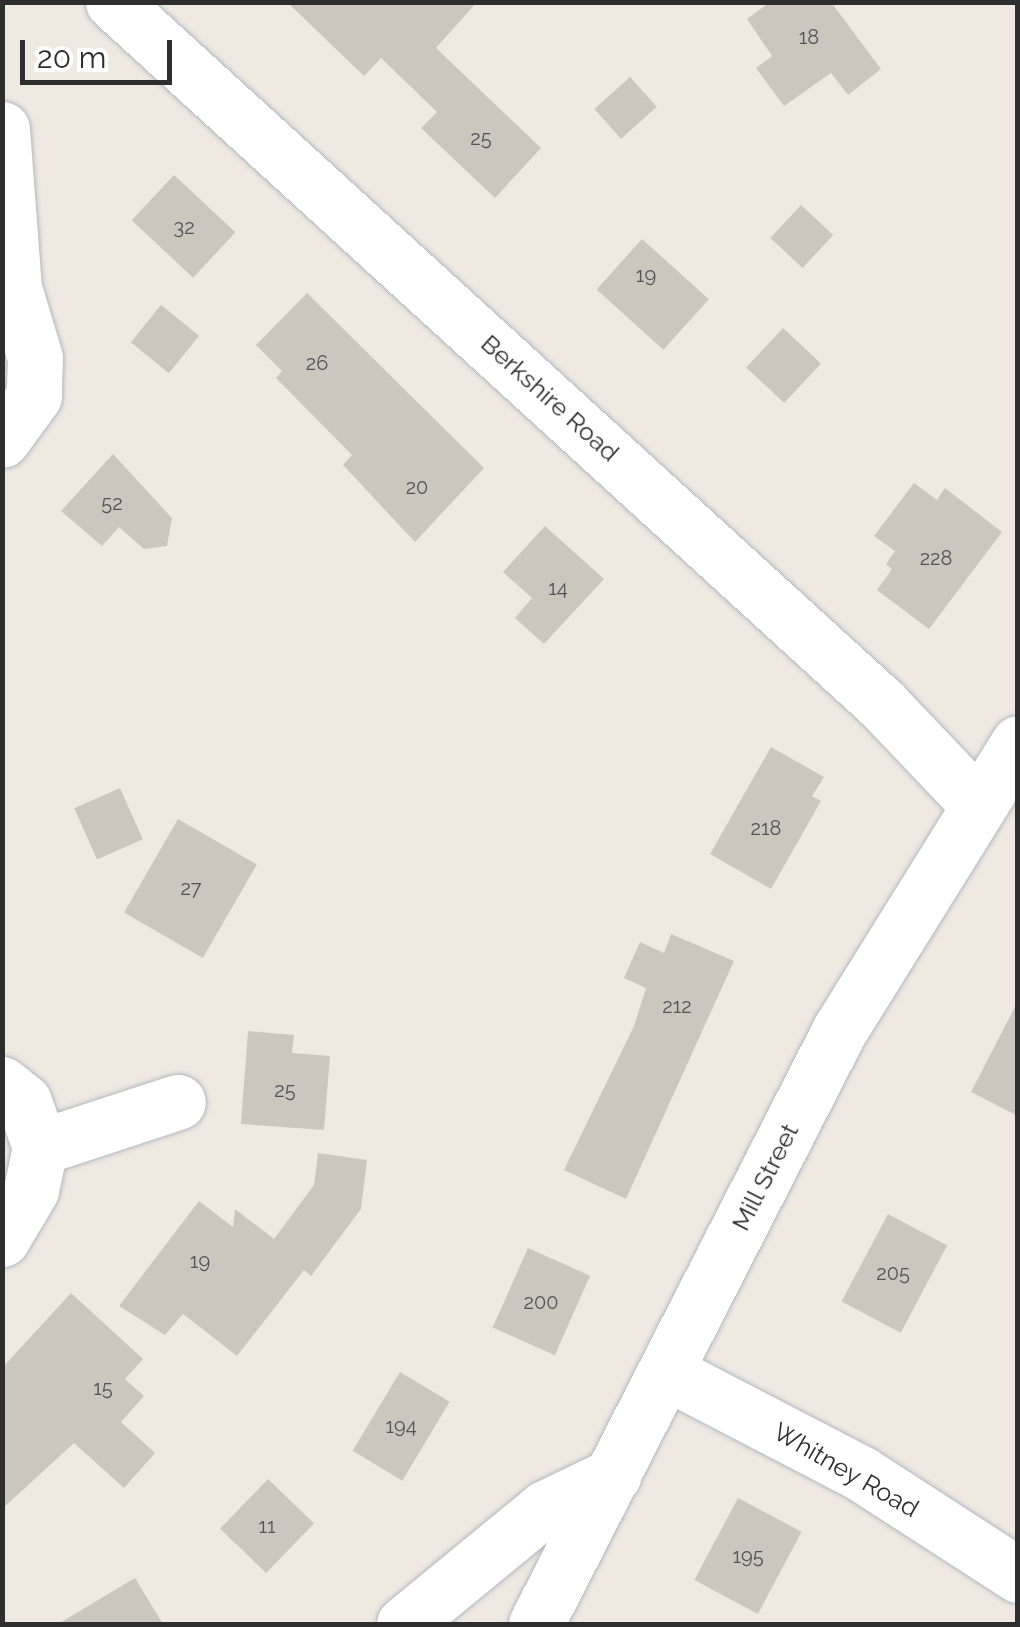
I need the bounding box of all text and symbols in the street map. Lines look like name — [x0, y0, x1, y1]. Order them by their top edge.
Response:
scale bar — [25, 20, 178, 82]
house number: 18 — [799, 25, 819, 49]
text: 20 m — [37, 40, 106, 75]
house number: 25 — [470, 126, 492, 150]
house number: 32 — [173, 215, 195, 239]
house number: 19 — [636, 263, 656, 287]
street label: Berkshire Road — [475, 328, 625, 468]
house number: 26 — [306, 351, 328, 375]
house number: 20 — [406, 475, 428, 499]
house number: 52 — [101, 491, 123, 515]
house number: 228 — [920, 546, 952, 570]
house number: 14 — [548, 576, 568, 600]
house number: 218 — [751, 816, 781, 840]
house number: 27 — [180, 876, 202, 900]
house number: 212 — [662, 994, 692, 1018]
house number: 25 — [274, 1078, 296, 1102]
street label: Mill Street — [725, 1118, 805, 1236]
house number: 19 — [190, 1249, 210, 1273]
house number: 205 — [876, 1261, 910, 1285]
house number: 200 — [524, 1290, 558, 1314]
house number: 15 — [93, 1376, 113, 1400]
house number: 194 — [385, 1414, 417, 1438]
street label: Whitney Road — [768, 1416, 924, 1524]
house number: 11 — [258, 1514, 276, 1538]
house number: 195 — [732, 1544, 764, 1568]

